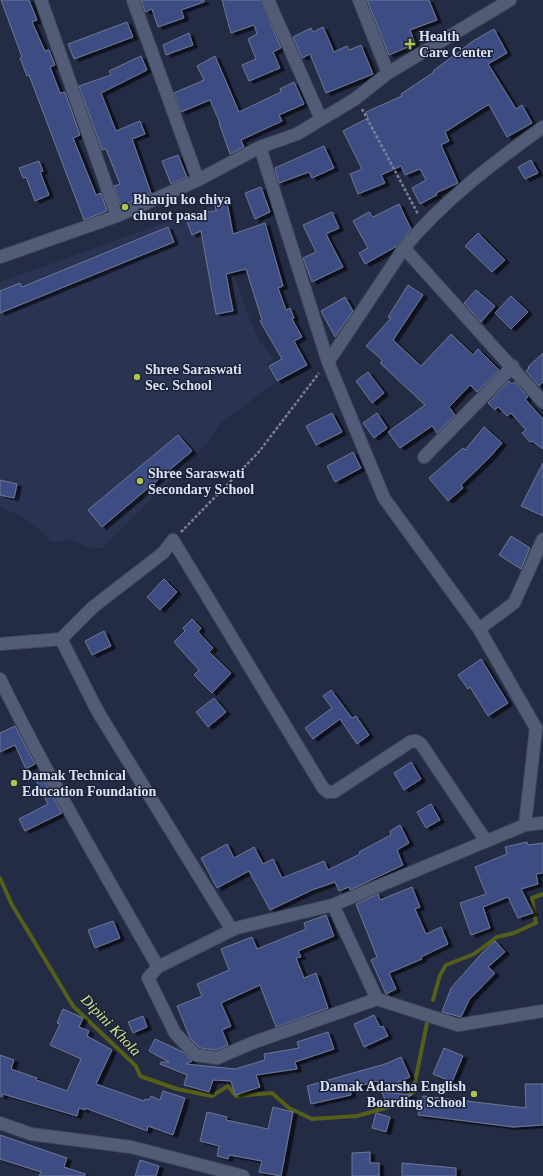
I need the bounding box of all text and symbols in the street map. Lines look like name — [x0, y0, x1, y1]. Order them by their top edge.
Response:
place label: Health Care Center — [419, 29, 493, 60]
marker: Health Care Center — [404, 38, 416, 50]
place label: Bhauju ko chiya churot pasal — [133, 192, 231, 223]
marker: Bhauju ko chiya churot pasal — [120, 202, 130, 212]
place label: Shree Saraswati Sec. School — [145, 362, 242, 393]
marker: Shree Saraswati Sec. School — [132, 372, 142, 382]
place label: Shree Saraswati Secondary School — [148, 466, 254, 497]
marker: Shree Saraswati Secondary School — [135, 476, 145, 486]
place label: Damak Technical Education Foundation — [22, 768, 156, 799]
marker: Damak Technical Education Foundation — [9, 778, 19, 788]
water label: Dipini Khola — [77, 990, 144, 1059]
place label: Damak Adarsha English Boarding School — [320, 1079, 466, 1110]
marker: Damak Adarsha English Boarding School — [469, 1089, 479, 1099]

